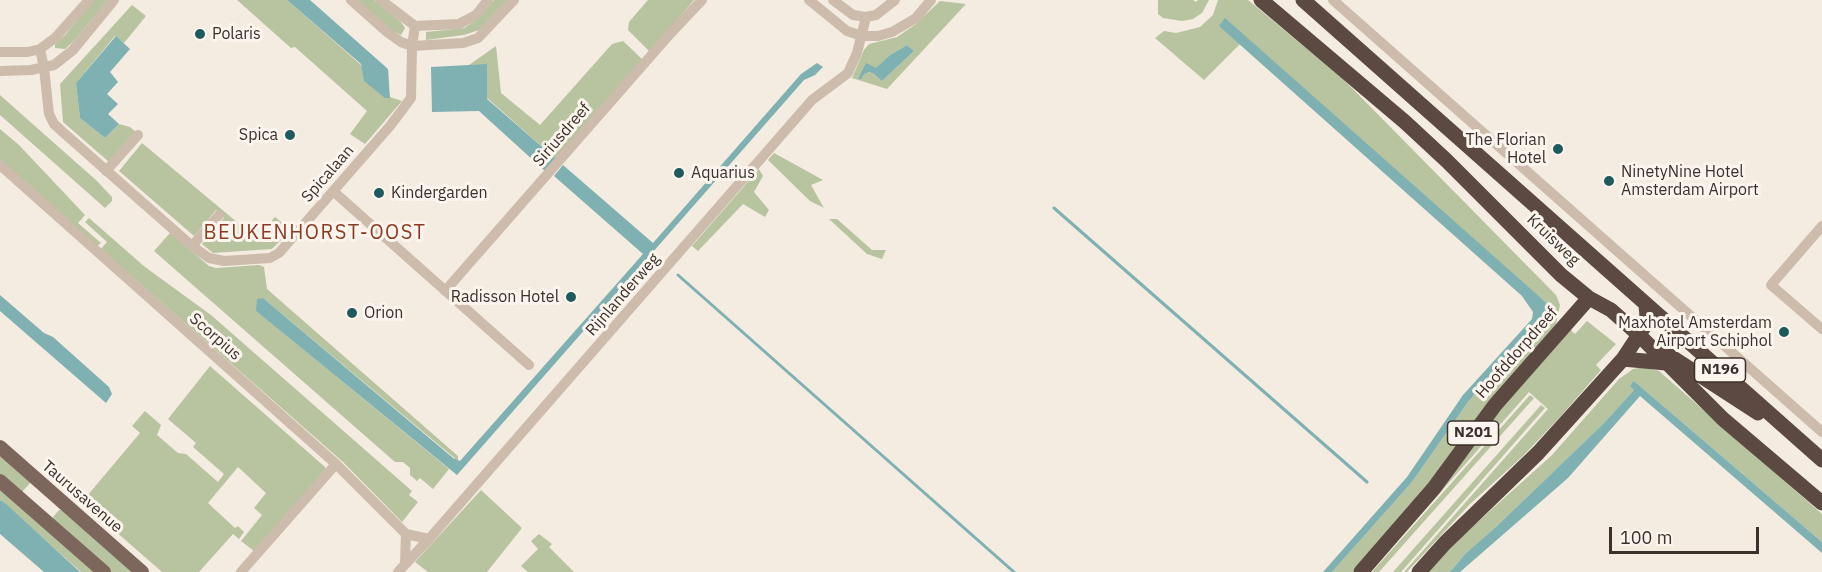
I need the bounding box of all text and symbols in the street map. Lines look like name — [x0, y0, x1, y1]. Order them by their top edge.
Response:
place label: Polaris — [212, 24, 261, 44]
marker: Polaris — [193, 27, 207, 41]
street label: Siriusdreef — [529, 99, 595, 171]
place label: Spica — [239, 125, 278, 145]
marker: Spica — [283, 128, 297, 142]
place label: The Florian Hotel — [1465, 130, 1546, 168]
street label: Spicalaan — [298, 141, 358, 207]
marker: The Florian Hotel — [1551, 142, 1565, 156]
place label: NinetyNine Hotel Amsterdam Airport — [1621, 162, 1759, 200]
place label: Aquarius — [691, 163, 755, 183]
marker: Aquarius — [672, 166, 686, 180]
marker: NinetyNine Hotel Amsterdam Airport — [1602, 174, 1616, 188]
place label: Kindergarden — [391, 183, 488, 203]
marker: Kindergarden — [372, 186, 386, 200]
street label: Kruisweg — [1523, 210, 1583, 270]
district label: BEUKENHORST-OOST — [203, 221, 427, 245]
street label: Rijnlanderweg — [582, 250, 664, 340]
place label: Radisson Hotel — [451, 287, 559, 307]
marker: Radisson Hotel — [564, 290, 578, 304]
place label: Orion — [364, 303, 403, 323]
street label: Hoofddorpdreef — [1472, 303, 1562, 403]
marker: Orion — [345, 306, 359, 320]
street label: Scorpius — [185, 309, 245, 365]
place label: Maxhotel Amsterdam Airport Schiphol — [1618, 313, 1772, 351]
marker: Maxhotel Amsterdam Airport Schiphol — [1777, 325, 1791, 339]
road number: N196 — [1694, 358, 1746, 382]
road number: N201 — [1448, 421, 1498, 445]
street label: Taurusavenue — [38, 457, 126, 537]
scale bar — [1612, 515, 1762, 553]
text: 100 m — [1620, 526, 1672, 549]

